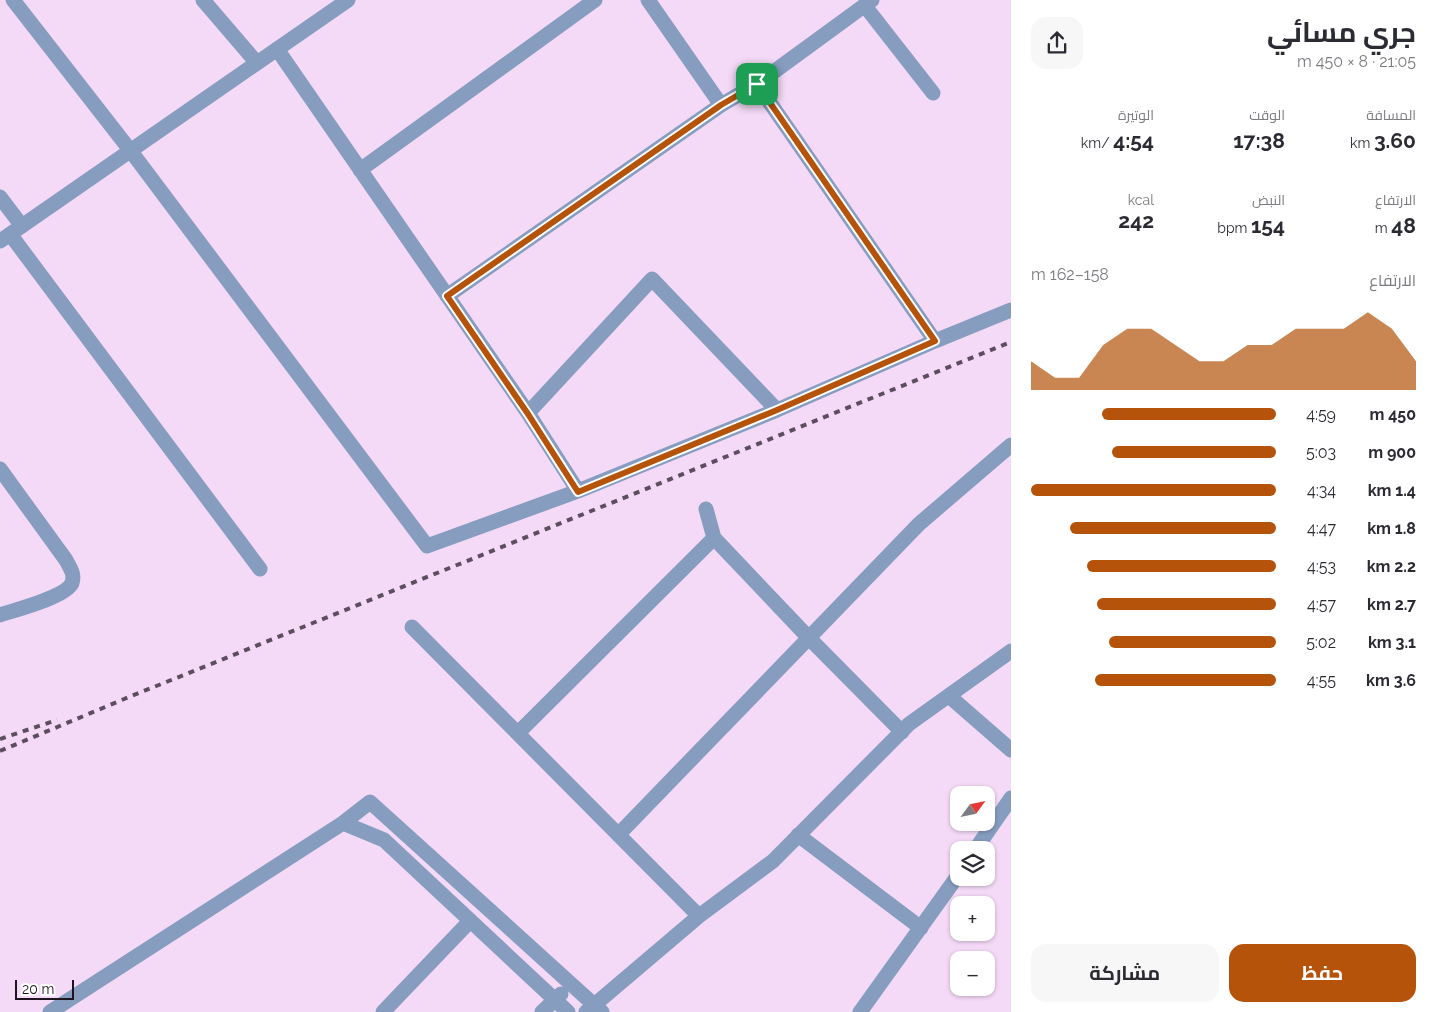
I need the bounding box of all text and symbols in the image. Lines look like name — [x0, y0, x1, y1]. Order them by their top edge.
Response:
text: جري مسائي — [1267, 16, 1416, 49]
button: share — [1031, 17, 1083, 69]
text: 21:05 · 8 × 450 m — [1297, 52, 1416, 71]
pin — [736, 63, 778, 105]
icon: arrive — [743, 70, 771, 98]
text: الوتيرة — [1118, 107, 1154, 123]
text: الوقت — [1249, 107, 1285, 123]
text: المسافة — [1366, 107, 1416, 123]
text: 4:54 — [1113, 128, 1154, 153]
text: 17:38 — [1233, 128, 1285, 153]
text: 3.60 — [1374, 128, 1416, 153]
text: /km — [1081, 135, 1113, 151]
text: km — [1350, 135, 1374, 151]
text: kcal — [1128, 192, 1154, 208]
text: النبض — [1252, 192, 1285, 208]
text: الارتفاع — [1375, 192, 1416, 208]
text: 242 — [1118, 208, 1154, 233]
text: 154 — [1251, 213, 1285, 238]
text: 48 — [1391, 213, 1416, 238]
text: bpm — [1217, 220, 1251, 236]
text: m — [1375, 220, 1391, 236]
text: 158–162 m — [1031, 265, 1109, 284]
text: الارتفاع — [1369, 271, 1416, 290]
text: 4:59 — [1306, 405, 1336, 424]
text: 450 m — [1369, 405, 1416, 424]
text: 5:03 — [1306, 443, 1336, 462]
text: 900 m — [1368, 443, 1416, 462]
text: 4:34 — [1307, 481, 1336, 500]
text: 1.4 km — [1368, 481, 1416, 500]
text: 4:47 — [1307, 519, 1336, 538]
text: 1.8 km — [1367, 519, 1416, 538]
text: 4:53 — [1307, 557, 1336, 576]
text: 2.2 km — [1367, 557, 1416, 576]
text: 4:57 — [1307, 595, 1336, 614]
text: 2.7 km — [1367, 595, 1416, 614]
text: 5:02 — [1306, 633, 1336, 652]
text: 3.1 km — [1368, 633, 1416, 652]
text: 4:55 — [1307, 671, 1336, 690]
text: 3.6 km — [1366, 671, 1416, 690]
north arrow — [950, 786, 995, 831]
map controls — [950, 786, 995, 996]
button: layers — [950, 841, 995, 886]
button: + — [950, 896, 995, 941]
button: مشاركة — [1031, 944, 1219, 1002]
button: حفظ — [1229, 944, 1416, 1002]
button: − — [950, 951, 995, 996]
scale bar — [15, 977, 74, 1000]
text: 20 m — [22, 981, 54, 997]

